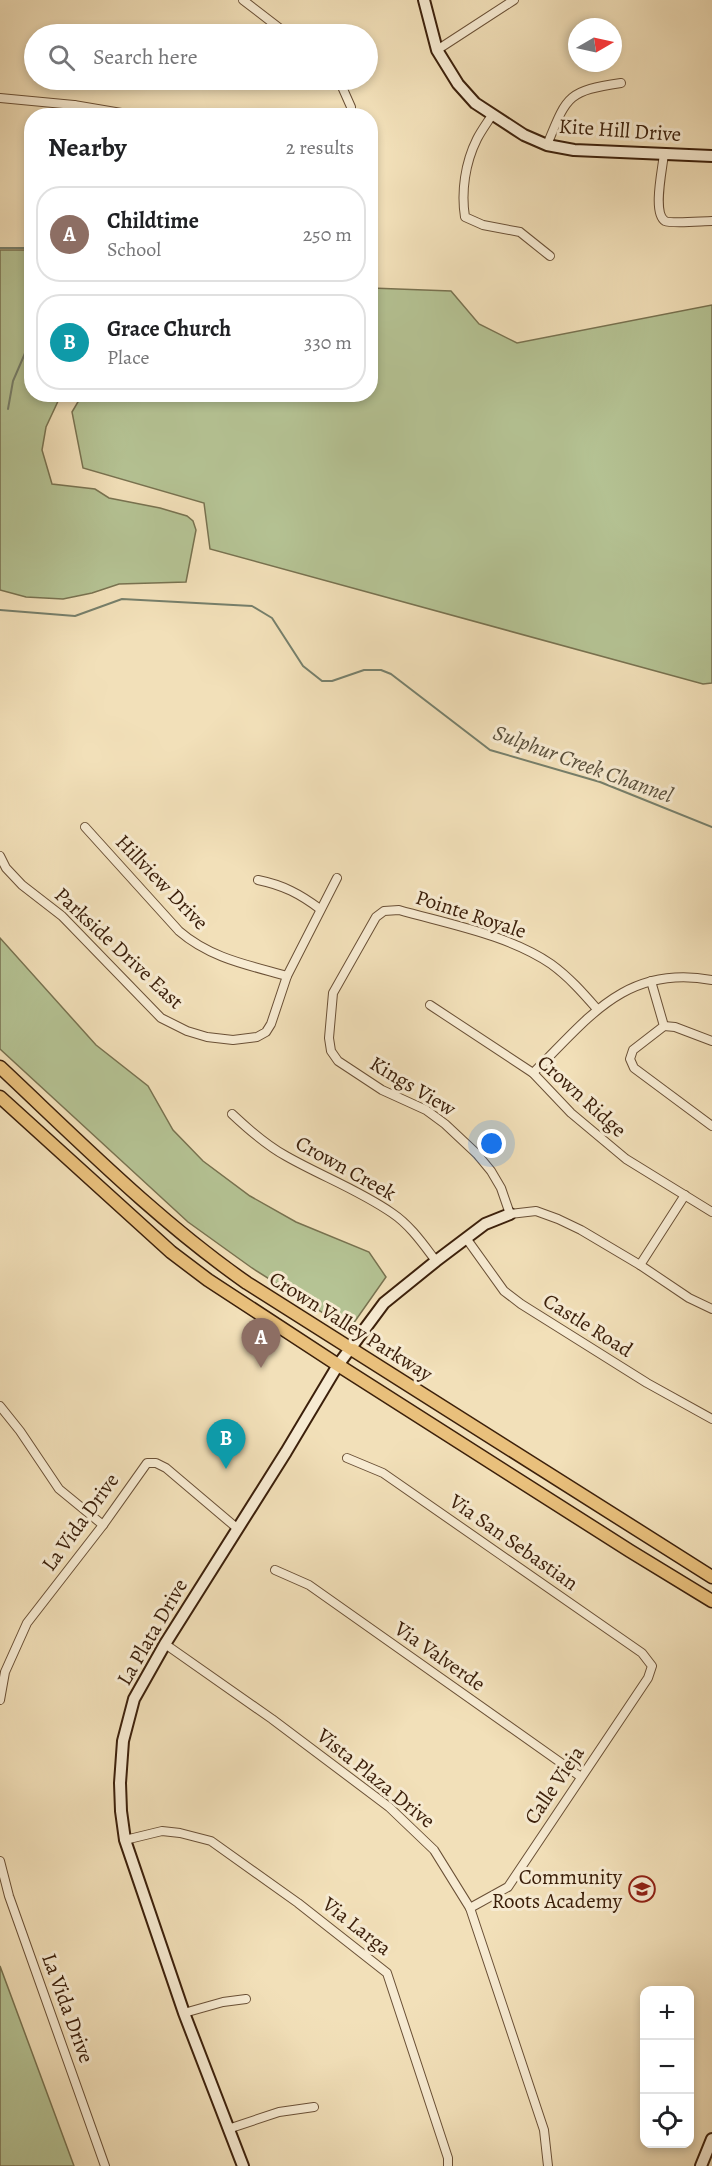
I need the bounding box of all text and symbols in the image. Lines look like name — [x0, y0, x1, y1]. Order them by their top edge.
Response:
north arrow — [568, 18, 622, 72]
search box — [24, 24, 378, 90]
icon: search — [45, 41, 78, 74]
text: Search here — [93, 42, 198, 72]
street label: Kite Hill Drive — [558, 112, 682, 148]
text: Nearby — [48, 130, 127, 165]
text: 2 results — [286, 134, 354, 161]
text: Childtime — [107, 206, 199, 236]
text: A — [63, 221, 76, 248]
text: 250 m — [303, 221, 352, 248]
text: School — [107, 236, 161, 263]
text: Grace Church — [107, 314, 231, 344]
text: B — [63, 329, 76, 356]
text: 330 m — [304, 329, 352, 356]
text: Place — [107, 344, 149, 371]
water label: Sulphur Creek Channel — [489, 718, 678, 811]
street label: Hillview Drive — [109, 828, 215, 936]
street label: Parkside Drive East — [48, 881, 190, 1015]
street label: Pointe Royale — [412, 883, 530, 945]
street label: Crown Ridge — [531, 1048, 633, 1144]
street label: Kings View — [365, 1049, 461, 1123]
street label: Crown Creek — [291, 1129, 402, 1207]
your location — [477, 1129, 506, 1158]
street label: Crown Valley Parkway — [264, 1264, 439, 1388]
street label: Castle Road — [538, 1286, 639, 1364]
pin: A — [242, 1318, 280, 1368]
pin: B — [206, 1420, 246, 1469]
street label: La Vida Drive — [35, 1467, 125, 1577]
street label: Via San Sebastian — [443, 1487, 584, 1597]
street label: La Plata Drive — [110, 1573, 194, 1691]
street label: Via Valverde — [388, 1614, 491, 1698]
street label: Vista Plaza Drive — [310, 1721, 441, 1834]
street label: Calle Vieja — [517, 1740, 591, 1830]
place label: Community Roots Academy — [492, 1863, 623, 1915]
school or university icon: Community Roots Academy — [627, 1874, 657, 1904]
street label: Via Larga — [316, 1890, 397, 1962]
street label: La Vida Drive — [35, 1949, 101, 2067]
map controls — [640, 1986, 694, 2148]
button: + — [640, 1986, 694, 2040]
button: − — [640, 2040, 694, 2094]
button: locate — [640, 2094, 694, 2148]

